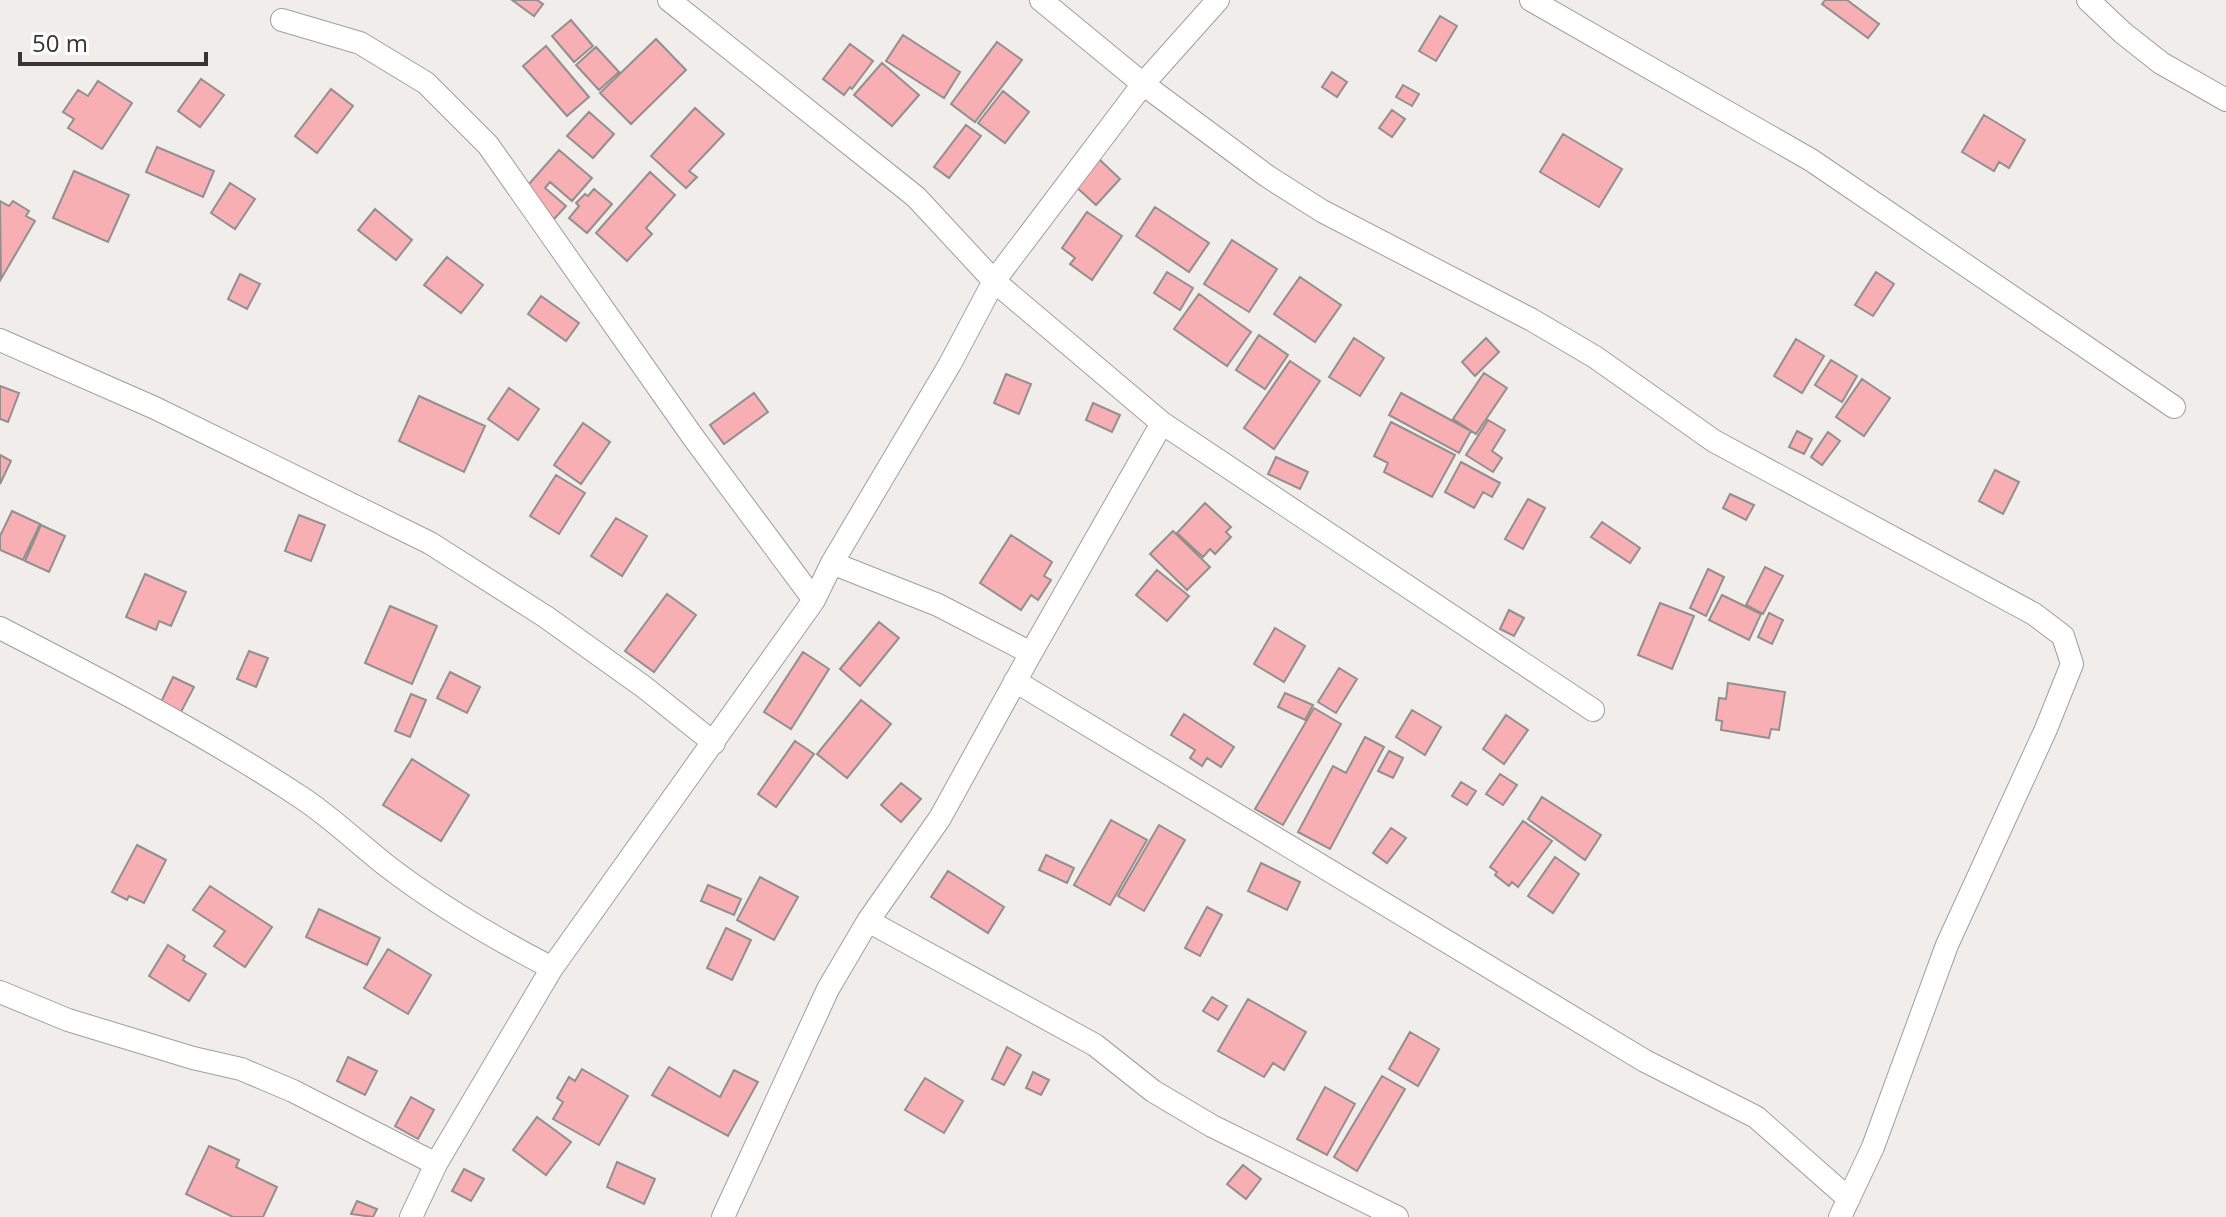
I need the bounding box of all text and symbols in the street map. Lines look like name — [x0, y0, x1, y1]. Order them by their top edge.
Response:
scale bar — [20, 16, 206, 66]
text: 50 m — [32, 26, 88, 59]

